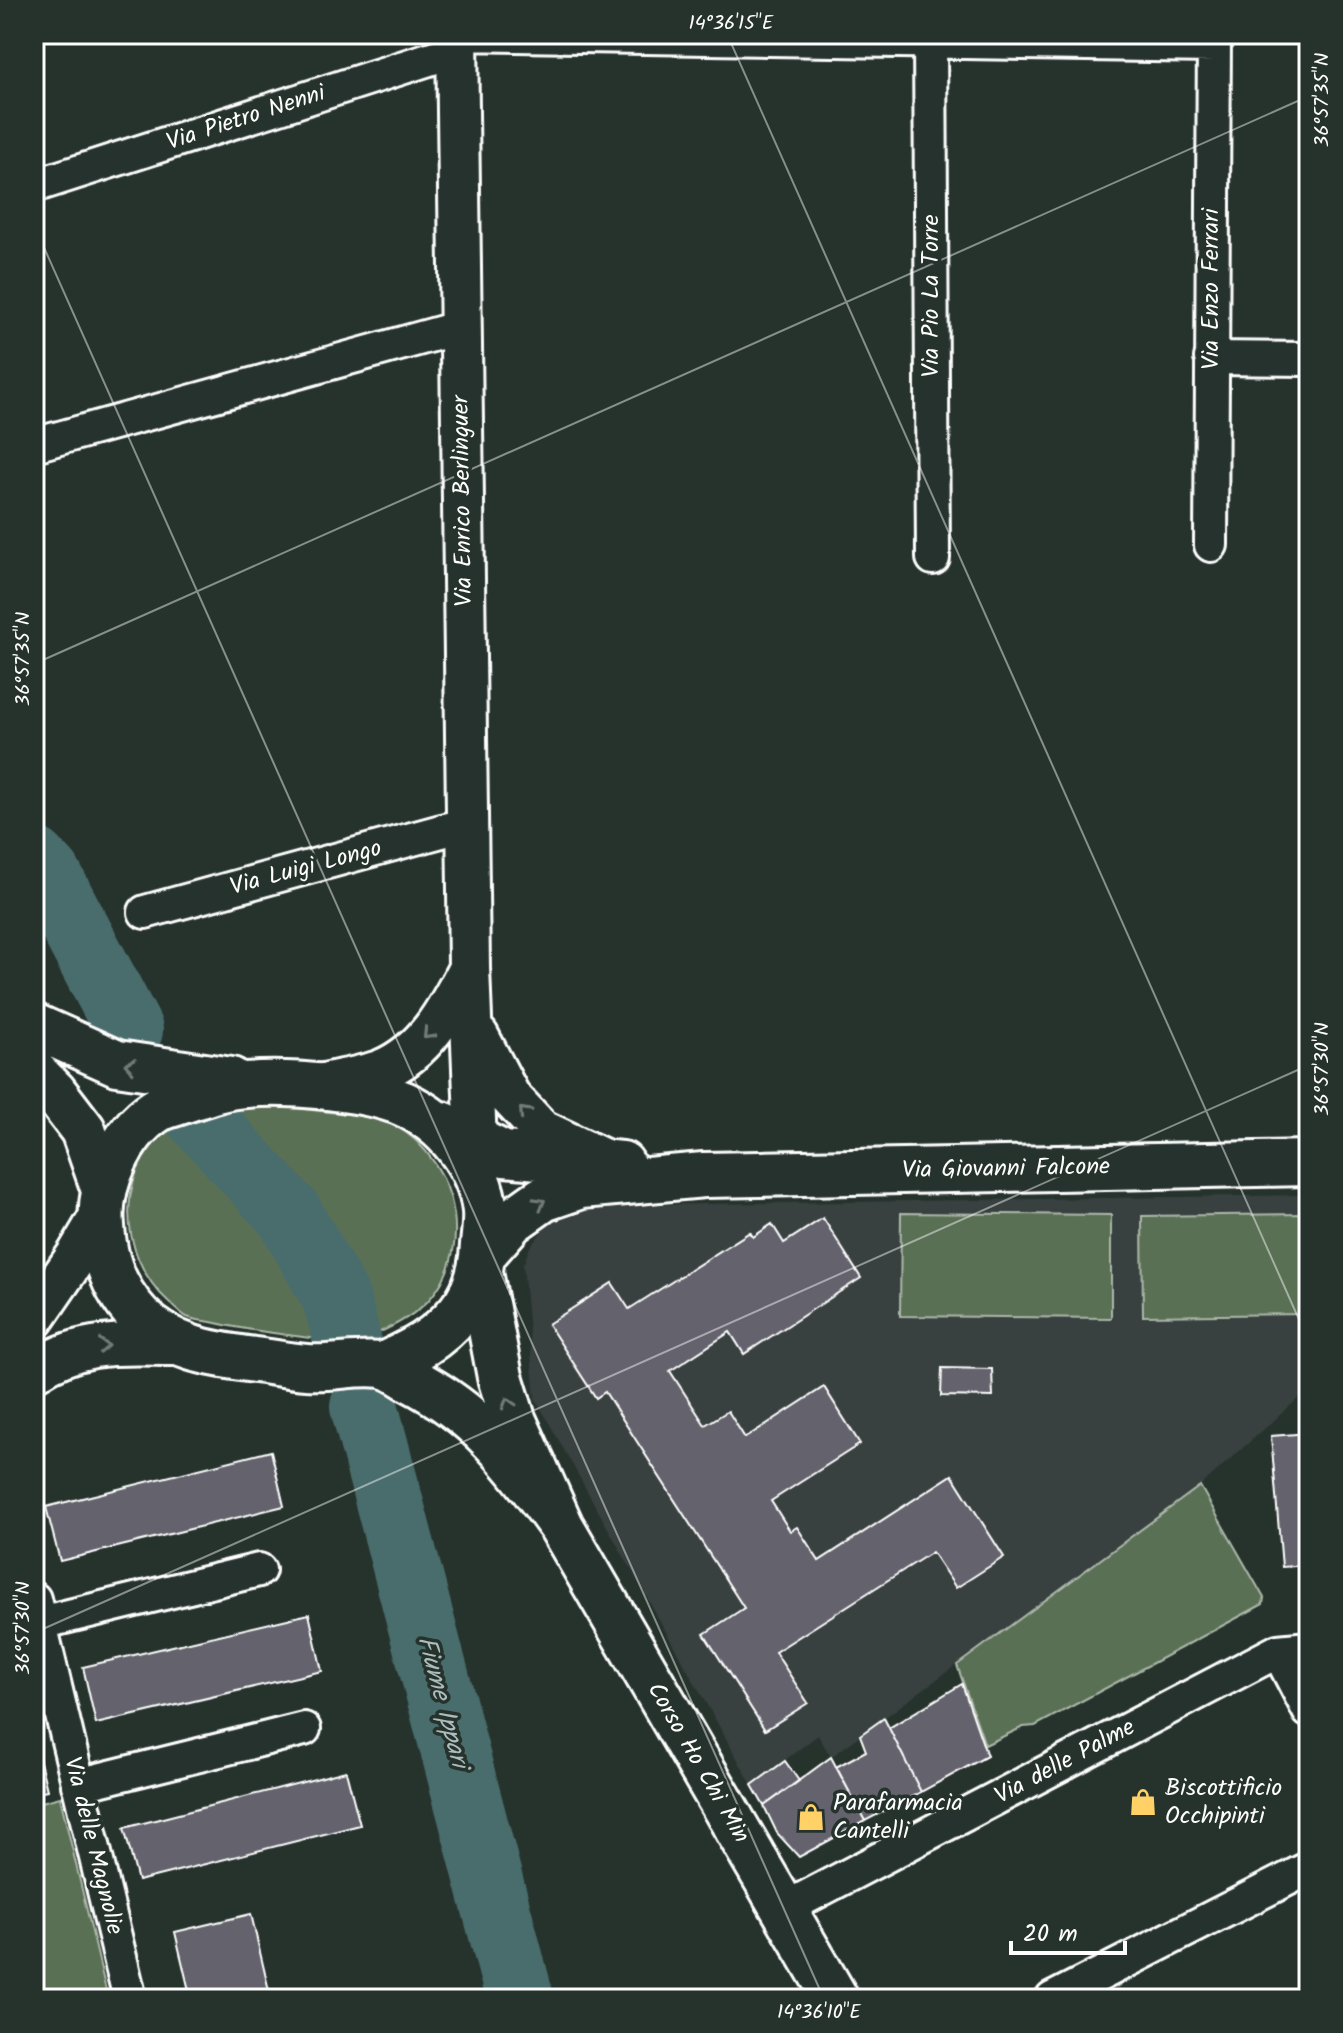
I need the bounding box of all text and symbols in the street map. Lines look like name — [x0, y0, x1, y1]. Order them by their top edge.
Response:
text: 14°36'15"E — [689, 8, 775, 40]
text: 36°57'35"N — [1307, 53, 1339, 147]
street label: Via Pietro Nenni — [162, 74, 332, 162]
street label: Via Enzo Ferrari — [1192, 207, 1231, 370]
street label: Via Pio La Torre — [912, 214, 951, 377]
street label: Via Enrico Berlinguer — [442, 393, 484, 607]
text: 36°57'35"N — [8, 612, 40, 706]
street label: Via Luigi Longo — [226, 829, 386, 907]
text: 36°57'30"N — [1307, 1022, 1339, 1116]
one-way arrow — [423, 1025, 437, 1039]
one-way arrow — [123, 1057, 137, 1074]
one-way arrow — [519, 1107, 534, 1121]
street label: Via Giovanni Falcone — [902, 1148, 1110, 1190]
one-way arrow — [531, 1197, 546, 1213]
one-way arrow — [98, 1337, 111, 1354]
one-way arrow — [501, 1397, 517, 1411]
text: 36°57'30"N — [8, 1581, 40, 1675]
water label: Fiume Ippari — [404, 1631, 481, 1778]
street label: Corso Ho Chi Min — [636, 1675, 760, 1851]
street label: Via delle Palme — [988, 1708, 1142, 1815]
street label: Via delle Magnolie — [52, 1753, 134, 1939]
place label: Biscottificio Occhipinti — [1165, 1769, 1282, 1836]
place label: Parafarmacia Cantelli — [833, 1784, 963, 1851]
shop icon: Biscottificio Occhipinti — [1128, 1787, 1158, 1817]
shop icon: Parafarmacia Cantelli — [796, 1802, 826, 1832]
scale bar — [1011, 1905, 1125, 1955]
text: 20 m — [1023, 1915, 1078, 1954]
text: 14°36'10"E — [777, 1997, 862, 2029]

